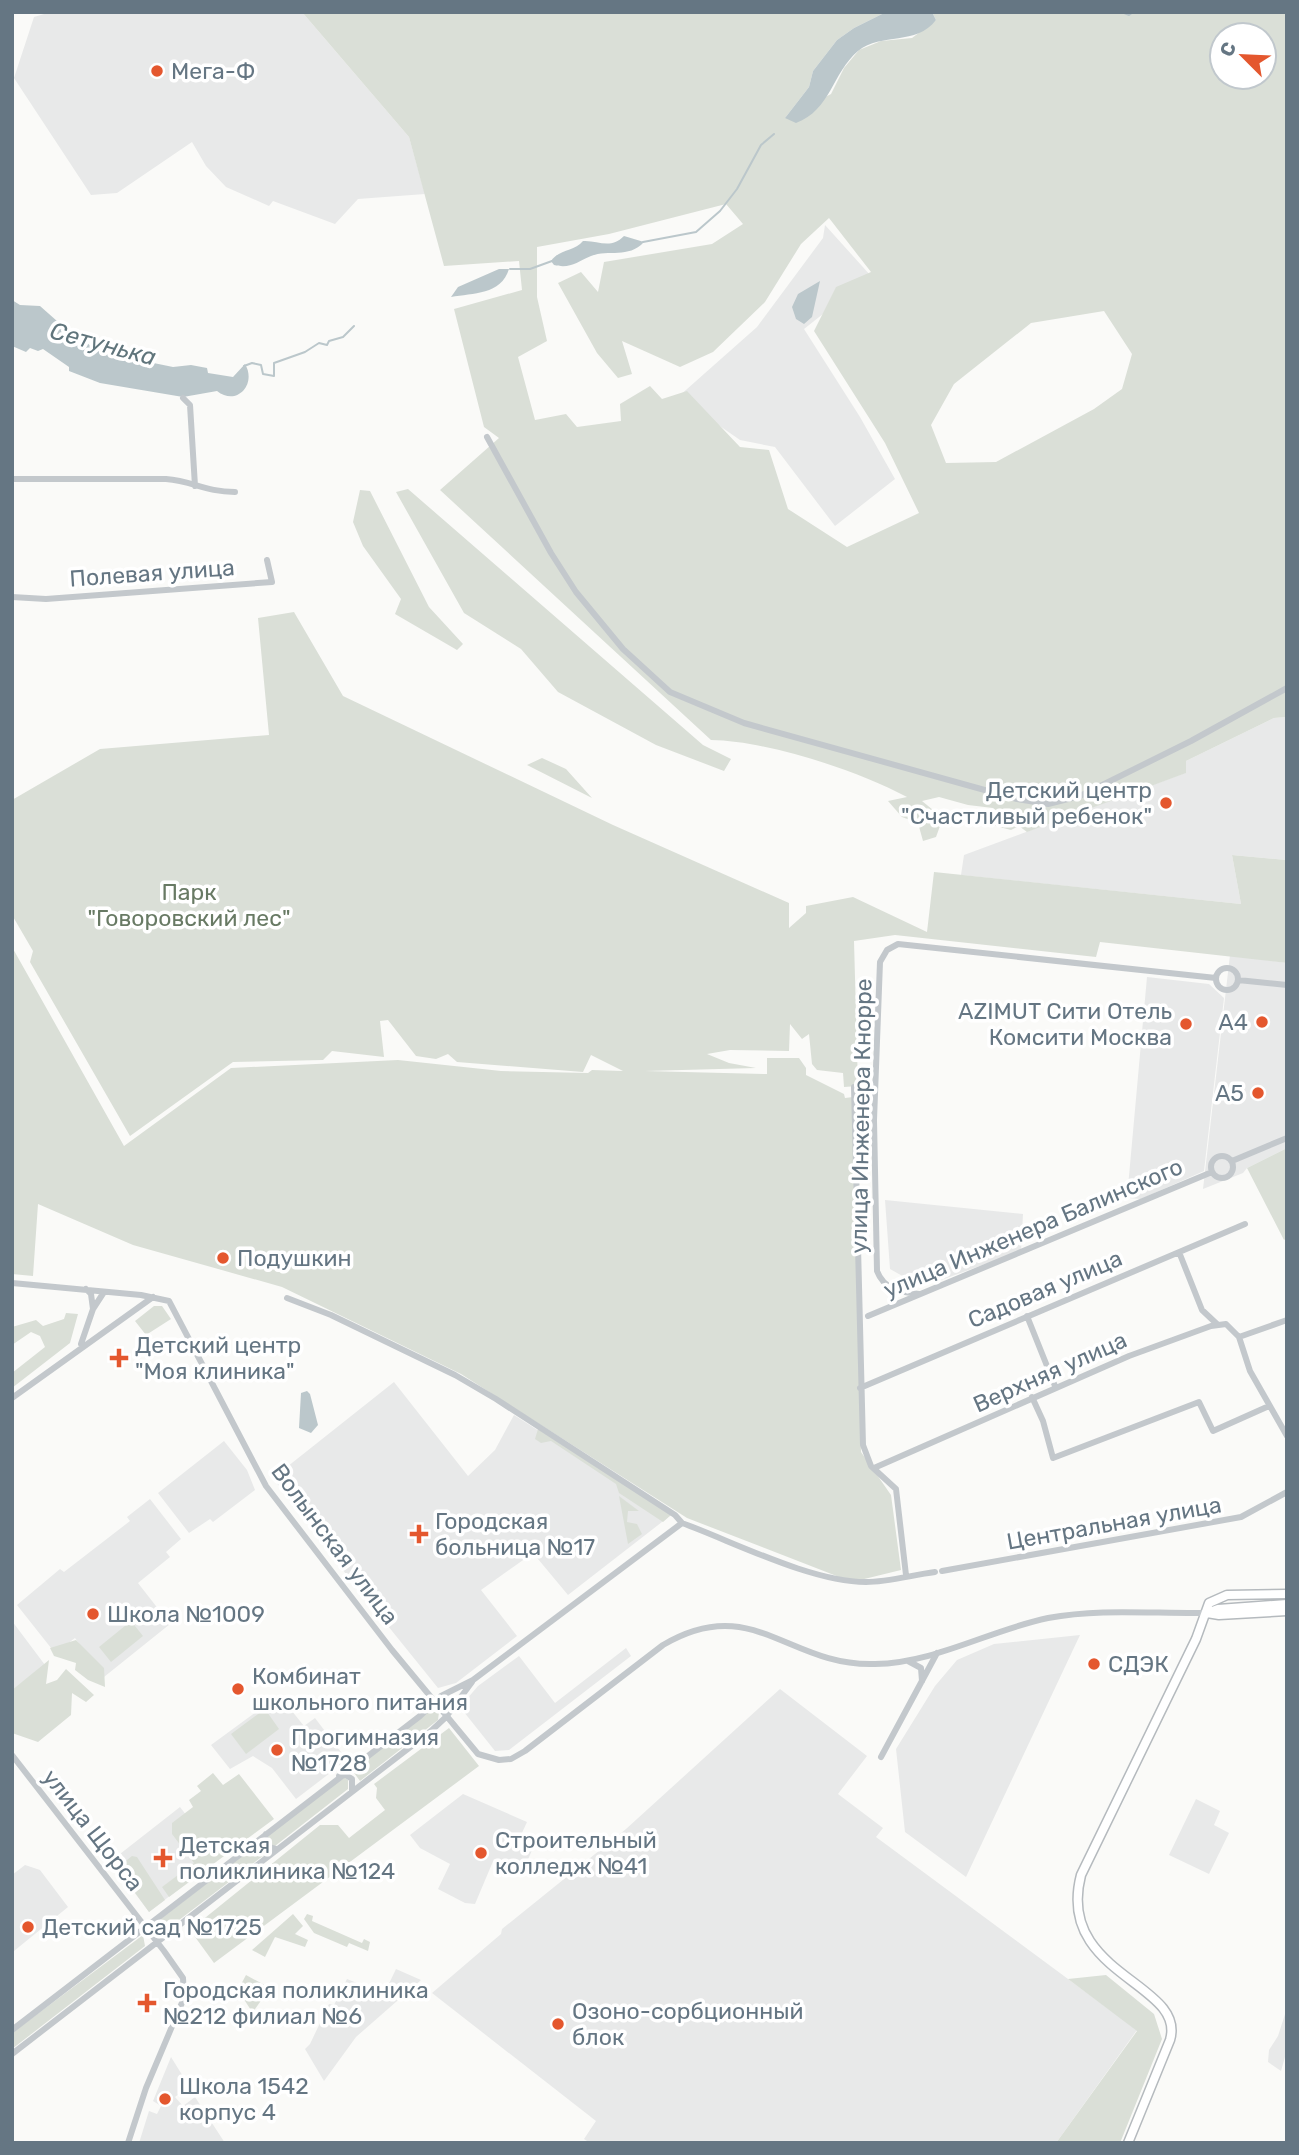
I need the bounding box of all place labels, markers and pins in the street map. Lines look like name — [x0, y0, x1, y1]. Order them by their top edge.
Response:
place label: Мега-Ф — [171, 57, 256, 85]
marker: Мега-Ф — [149, 63, 165, 79]
place label: Детский центр "Счастливый ребенок" — [901, 776, 1152, 830]
marker: Детский центр "Счастливый ребенок" — [1158, 795, 1174, 811]
place label: AZIMUT Сити Отель Комсити Москва — [958, 997, 1172, 1051]
place label: А4 — [1218, 1008, 1248, 1036]
marker: А4 — [1254, 1014, 1270, 1030]
marker: AZIMUT Сити Отель Комсити Москва — [1178, 1016, 1194, 1032]
place label: А5 — [1215, 1079, 1244, 1107]
marker: А5 — [1250, 1085, 1266, 1101]
place label: Подушкин — [237, 1244, 351, 1272]
marker: Подушкин — [215, 1250, 231, 1266]
place label: Детский центр "Моя клиника" — [135, 1331, 301, 1385]
marker: Детский центр "Моя клиника" — [109, 1348, 129, 1368]
place label: Городская больница №17 — [435, 1507, 595, 1561]
marker: Городская больница №17 — [409, 1524, 429, 1544]
place label: Школа №1009 — [107, 1600, 265, 1628]
marker: Школа №1009 — [85, 1606, 101, 1622]
place label: СДЭК — [1108, 1650, 1169, 1678]
marker: СДЭК — [1086, 1656, 1102, 1672]
place label: Комбинат школьного питания — [252, 1662, 468, 1716]
marker: Комбинат школьного питания — [230, 1681, 246, 1697]
place label: Прогимназия №1728 — [291, 1723, 439, 1777]
marker: Прогимназия №1728 — [269, 1742, 285, 1758]
place label: Строительный колледж №41 — [495, 1826, 657, 1880]
place label: Детская поликлиника №124 — [179, 1831, 395, 1885]
marker: Строительный колледж №41 — [473, 1845, 489, 1861]
marker: Детская поликлиника №124 — [153, 1848, 173, 1868]
place label: Детский сад №1725 — [42, 1913, 262, 1941]
marker: Детский сад №1725 — [20, 1919, 36, 1935]
place label: Городская поликлиника №212 филиал №6 — [163, 1976, 429, 2030]
marker: Городская поликлиника №212 филиал №6 — [137, 1993, 157, 2013]
place label: Озоно-сорбционный блок — [572, 1997, 804, 2051]
marker: Озоно-сорбционный блок — [550, 2016, 566, 2032]
place label: Школа 1542 корпус 4 — [179, 2072, 309, 2126]
marker: Школа 1542 корпус 4 — [157, 2091, 173, 2107]

